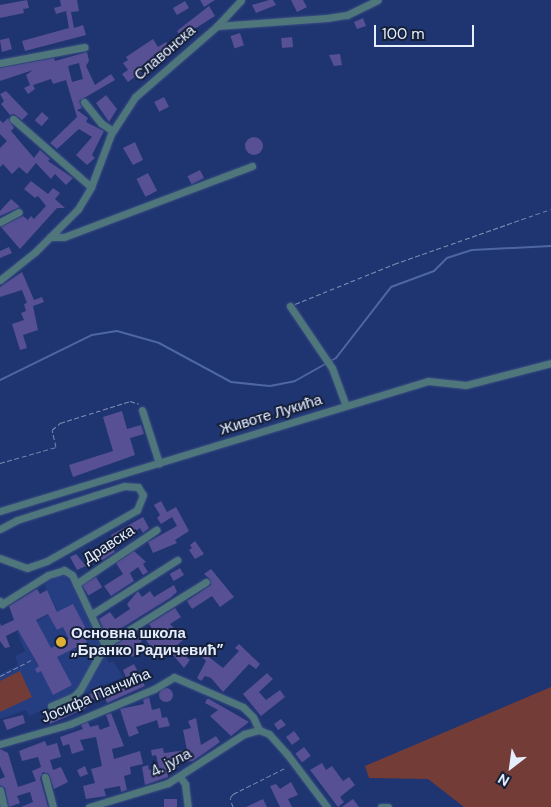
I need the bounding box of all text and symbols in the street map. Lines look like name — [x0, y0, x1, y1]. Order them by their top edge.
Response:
scale bar — [376, 15, 476, 47]
street label: Славонска — [131, 22, 199, 84]
text: 100 m — [382, 24, 425, 44]
street label: Животе Лукића — [218, 391, 324, 439]
street label: Дравска — [80, 522, 138, 568]
place label: Основна школа „Бранко Радичевић” — [71, 624, 223, 659]
marker: Основна школа „Бранко Радичевић” — [55, 636, 67, 648]
street label: Јосифа Панчића — [39, 665, 153, 727]
north arrow — [486, 742, 536, 792]
street label: 4. јула — [147, 745, 195, 781]
text: N — [495, 770, 512, 790]

